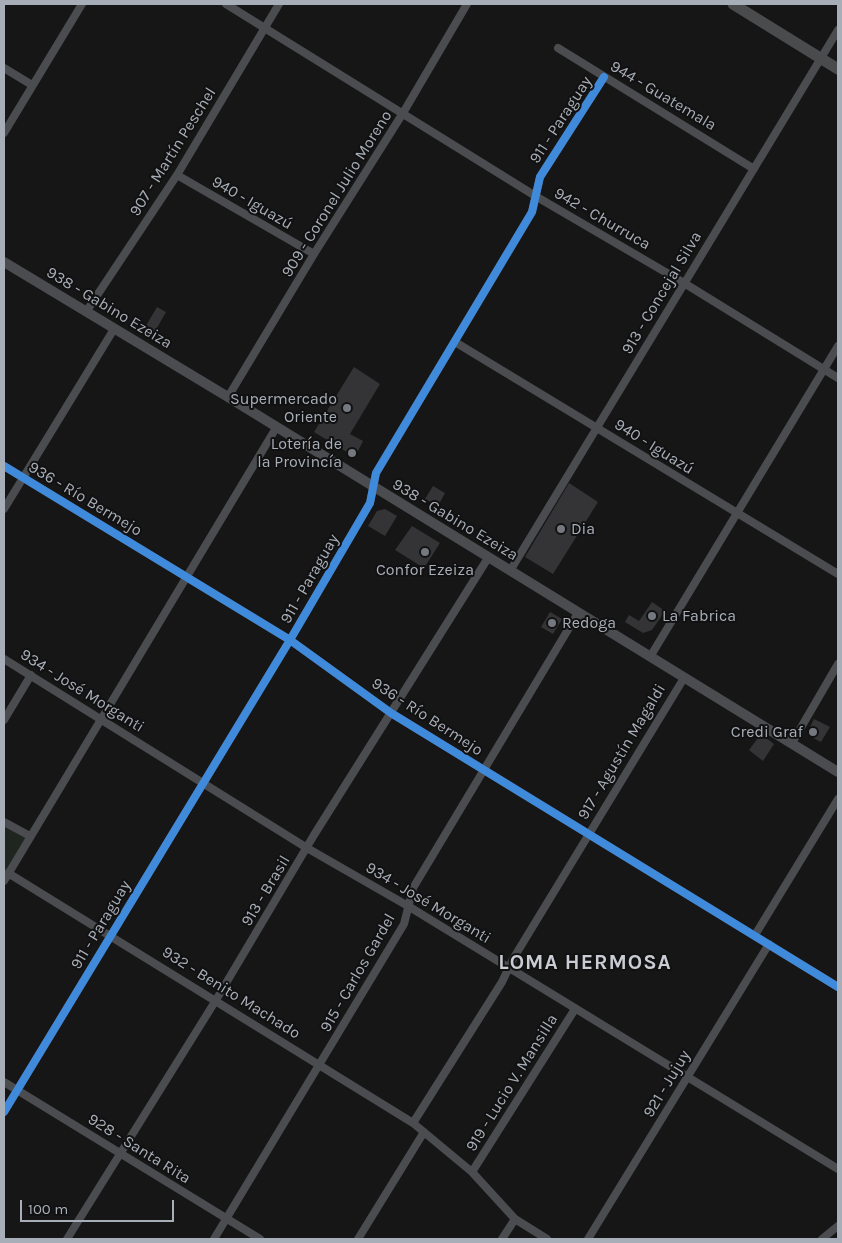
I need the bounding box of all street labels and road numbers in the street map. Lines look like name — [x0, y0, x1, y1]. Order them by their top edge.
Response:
street label: 944 - Guatemala — [606, 57, 720, 135]
street label: 911 - Paraguay — [526, 73, 596, 167]
street label: 907 - Martín Peschel — [126, 84, 220, 220]
street label: 909 - Coronel Julio Moreno — [278, 107, 396, 281]
street label: 940 - Iguazú — [208, 172, 296, 234]
street label: 942 - Churruca — [550, 184, 654, 254]
street label: 913 - Concejal Silva — [618, 228, 706, 358]
street label: 938 - Gabino Ezeiza — [43, 263, 175, 353]
street label: 940 - Iguazú — [611, 415, 697, 479]
street label: 936 - Río Bermejo — [25, 458, 145, 540]
street label: 938 - Gabino Ezeiza — [389, 475, 521, 565]
street label: 911 - Paraguay — [277, 531, 343, 627]
street label: 934 - José Morganti — [16, 645, 148, 737]
street label: 936 - Río Bermejo — [368, 674, 486, 760]
street label: 917 - Agustín Magaldi — [574, 681, 670, 823]
street label: 913 - Brasil — [237, 852, 295, 930]
street label: 934 - José Morganti — [362, 858, 494, 948]
street label: 911 - Paraguay — [67, 877, 135, 973]
street label: 915 - Carlos Gardel — [316, 910, 400, 1036]
street label: 932 - Benito Machado — [158, 943, 304, 1043]
street label: 919 - Lucio V. Mansilla — [462, 1011, 562, 1155]
street label: 921 - Jujuy — [639, 1047, 695, 1121]
street label: 928 - Santa Rita — [84, 1110, 194, 1188]

